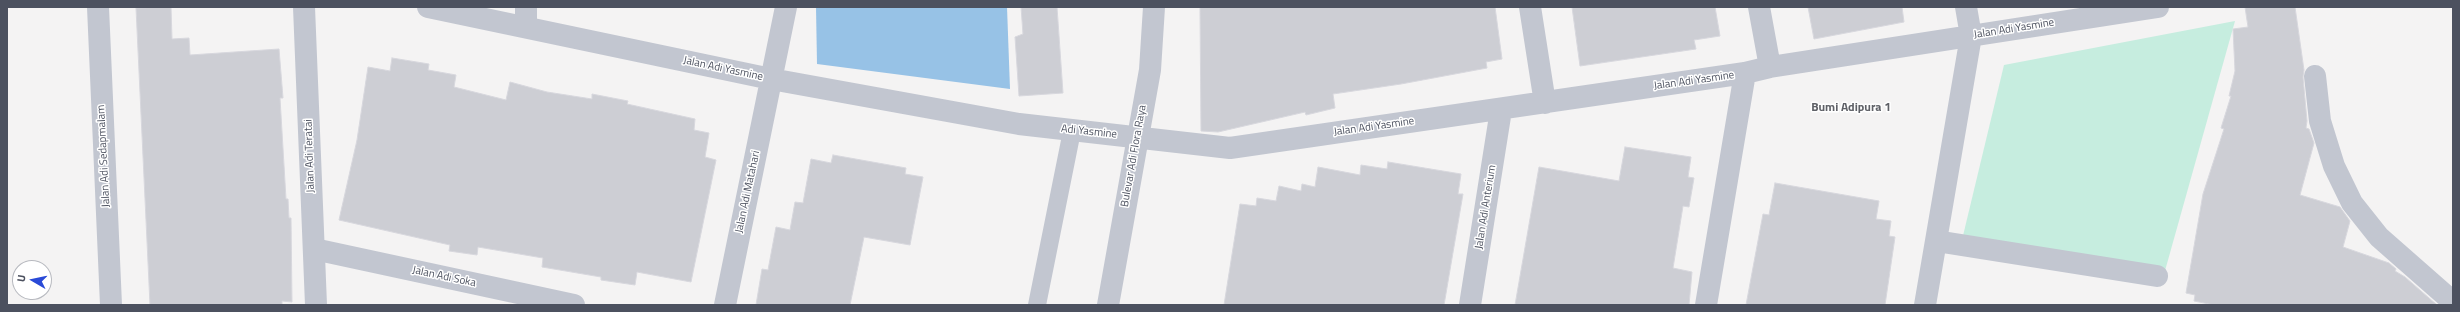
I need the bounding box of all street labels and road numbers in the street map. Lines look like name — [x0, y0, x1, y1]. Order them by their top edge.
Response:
street label: Jalan Adi Yasmine — [1973, 16, 2055, 42]
street label: Jalan Adi Yasmine — [682, 54, 764, 84]
street label: Jalan Adi Yasmine — [1653, 69, 1735, 93]
street label: Jalan Adi Sedapmalam — [95, 104, 113, 208]
street label: Bulevar Adi Flora Raya — [1119, 104, 1149, 208]
street label: Jalan Adi Yasmine — [1333, 115, 1415, 139]
street label: Jalan Adi Teratai — [302, 119, 318, 193]
street label: Adi Yasmine — [1060, 123, 1118, 141]
street label: Jalan Adi Matahari — [733, 150, 763, 234]
street label: Jalan Adi Anterium — [1473, 164, 1499, 250]
street label: Jalan Adi Soka — [411, 264, 477, 290]

